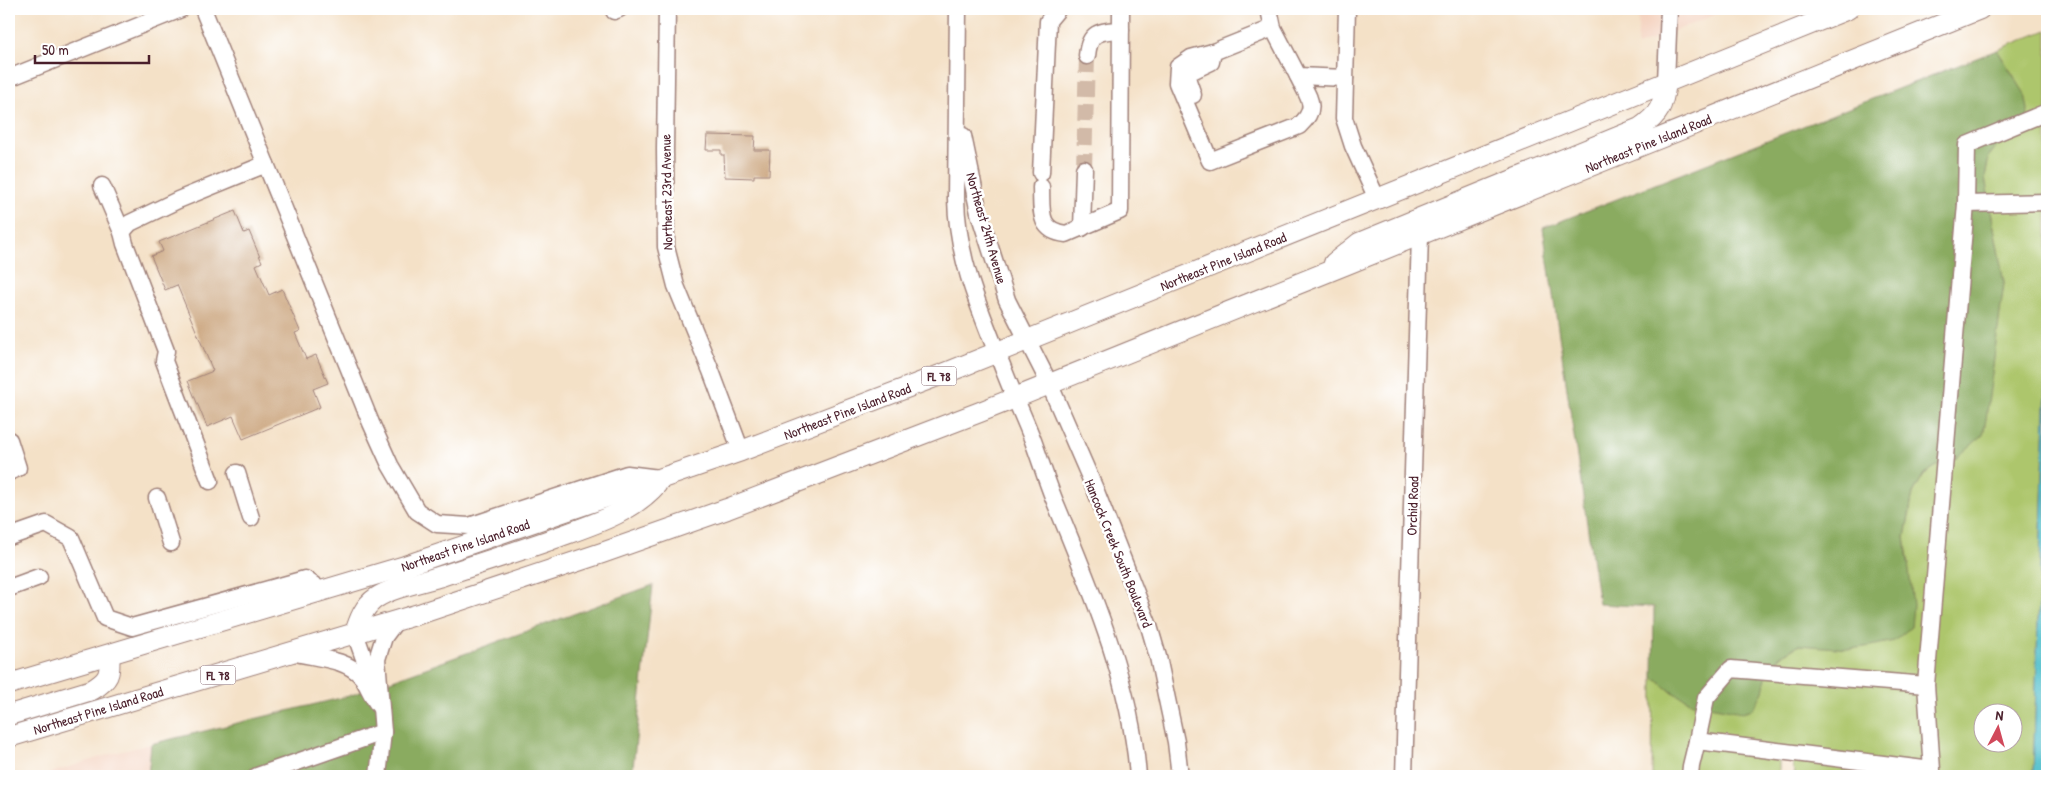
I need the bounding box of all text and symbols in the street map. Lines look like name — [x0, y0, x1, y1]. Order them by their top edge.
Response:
scale bar — [35, 32, 149, 64]
text: 50 m — [42, 39, 69, 60]
street label: Northeast Pine Island Road — [1582, 109, 1714, 177]
street label: Northeast 23rd Avenue — [655, 133, 677, 250]
street label: Northeast 24th Avenue — [962, 170, 1012, 286]
street label: Northeast Pine Island Road — [1157, 227, 1289, 295]
road number: FL 78 — [922, 366, 956, 386]
street label: Northeast Pine Island Road — [781, 378, 914, 444]
street label: Hancock Creek South Boulevard — [1081, 476, 1158, 630]
street label: Orchid Road — [1401, 476, 1423, 536]
street label: Northeast Pine Island Road — [398, 514, 532, 576]
road number: FL 78 — [200, 666, 236, 684]
street label: Northeast Pine Island Road — [31, 681, 166, 739]
north arrow — [1974, 702, 2024, 752]
text: N — [1995, 705, 2005, 724]

